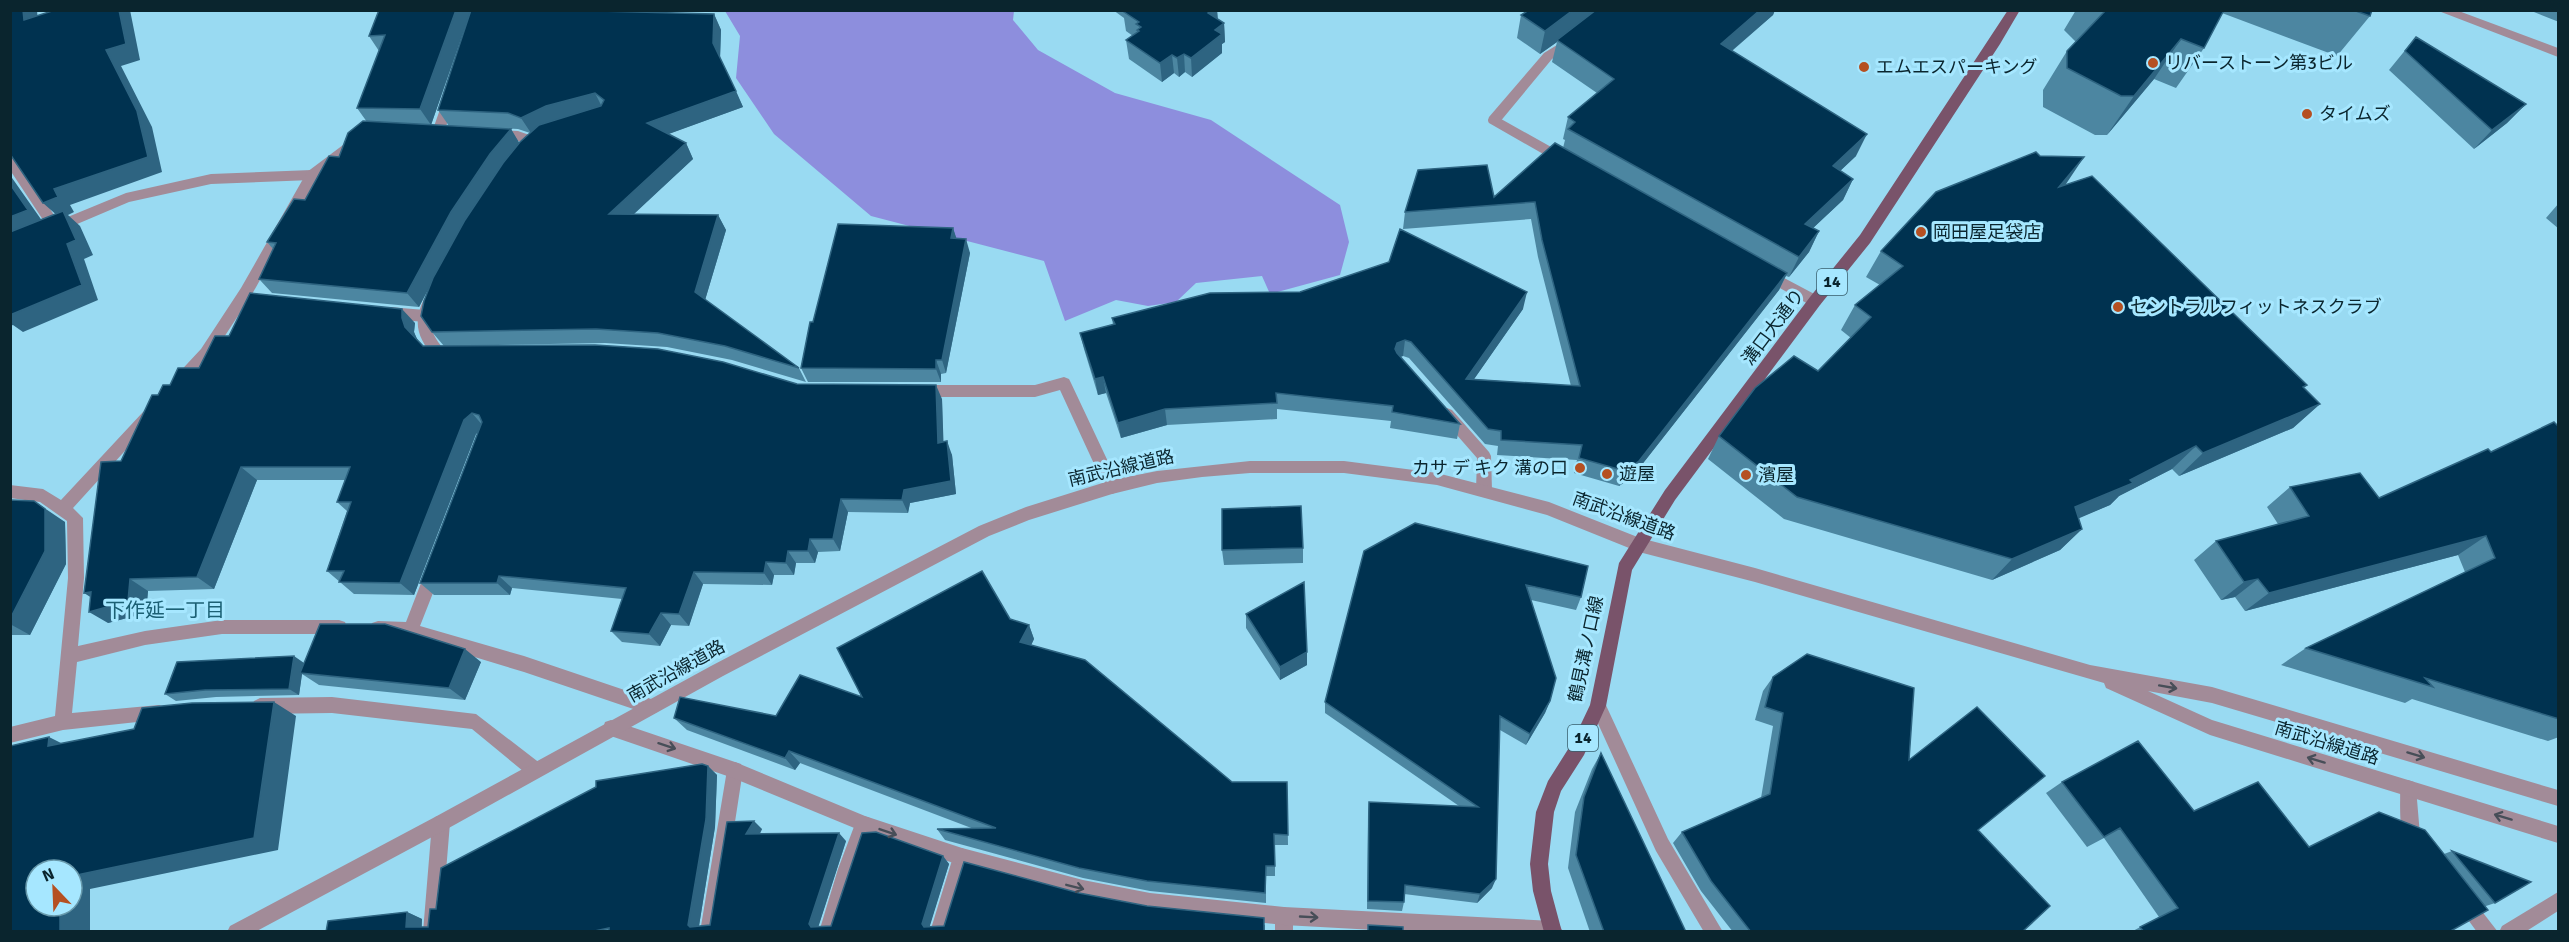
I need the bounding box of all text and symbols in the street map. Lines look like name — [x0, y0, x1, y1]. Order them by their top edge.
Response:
place label: リバーストーン第3ビル — [2165, 52, 2353, 74]
place label: エムエスパーキング — [1876, 56, 2037, 78]
marker: リバーストーン第3ビル — [2146, 56, 2160, 70]
marker: エムエスパーキング — [1857, 60, 1871, 74]
place label: タイムズ — [2319, 103, 2391, 125]
marker: タイムズ — [2300, 107, 2314, 121]
place label: 岡田屋足袋店 — [1933, 221, 2041, 243]
marker: 岡田屋足袋店 — [1914, 225, 1928, 239]
road number: 14 — [1817, 269, 1847, 295]
street label: 溝口大通り — [1737, 284, 1809, 370]
place label: セントラルフィットネスクラブ — [2130, 296, 2382, 318]
marker: セントラルフィットネスクラブ — [2111, 300, 2125, 314]
street label: 南武沿線道路 — [1066, 445, 1176, 491]
place label: カサ デ キク 溝の口 — [1412, 457, 1568, 479]
marker: カサ デ キク 溝の口 — [1573, 461, 1587, 475]
place label: 遊屋 — [1619, 463, 1655, 485]
place label: 濱屋 — [1758, 464, 1794, 486]
marker: 遊屋 — [1600, 467, 1614, 481]
marker: 濱屋 — [1739, 468, 1753, 482]
street label: 南武沿線道路 — [1569, 487, 1679, 545]
street label: 鶴見溝ノ口線 — [1564, 594, 1608, 704]
district label: 下作延一丁目 — [105, 598, 225, 623]
street label: 南武沿線道路 — [623, 635, 729, 707]
one-way arrow — [2158, 682, 2177, 693]
street label: 南武沿線道路 — [2272, 717, 2382, 769]
road number: 14 — [1568, 725, 1598, 751]
one-way arrow — [657, 742, 676, 753]
one-way arrow — [2407, 750, 2426, 761]
one-way arrow — [2307, 754, 2326, 765]
one-way arrow — [2494, 811, 2513, 822]
one-way arrow — [878, 827, 897, 838]
north arrow — [24, 858, 84, 918]
text: N — [39, 864, 58, 886]
one-way arrow — [1065, 881, 1084, 893]
one-way arrow — [1299, 912, 1319, 923]

